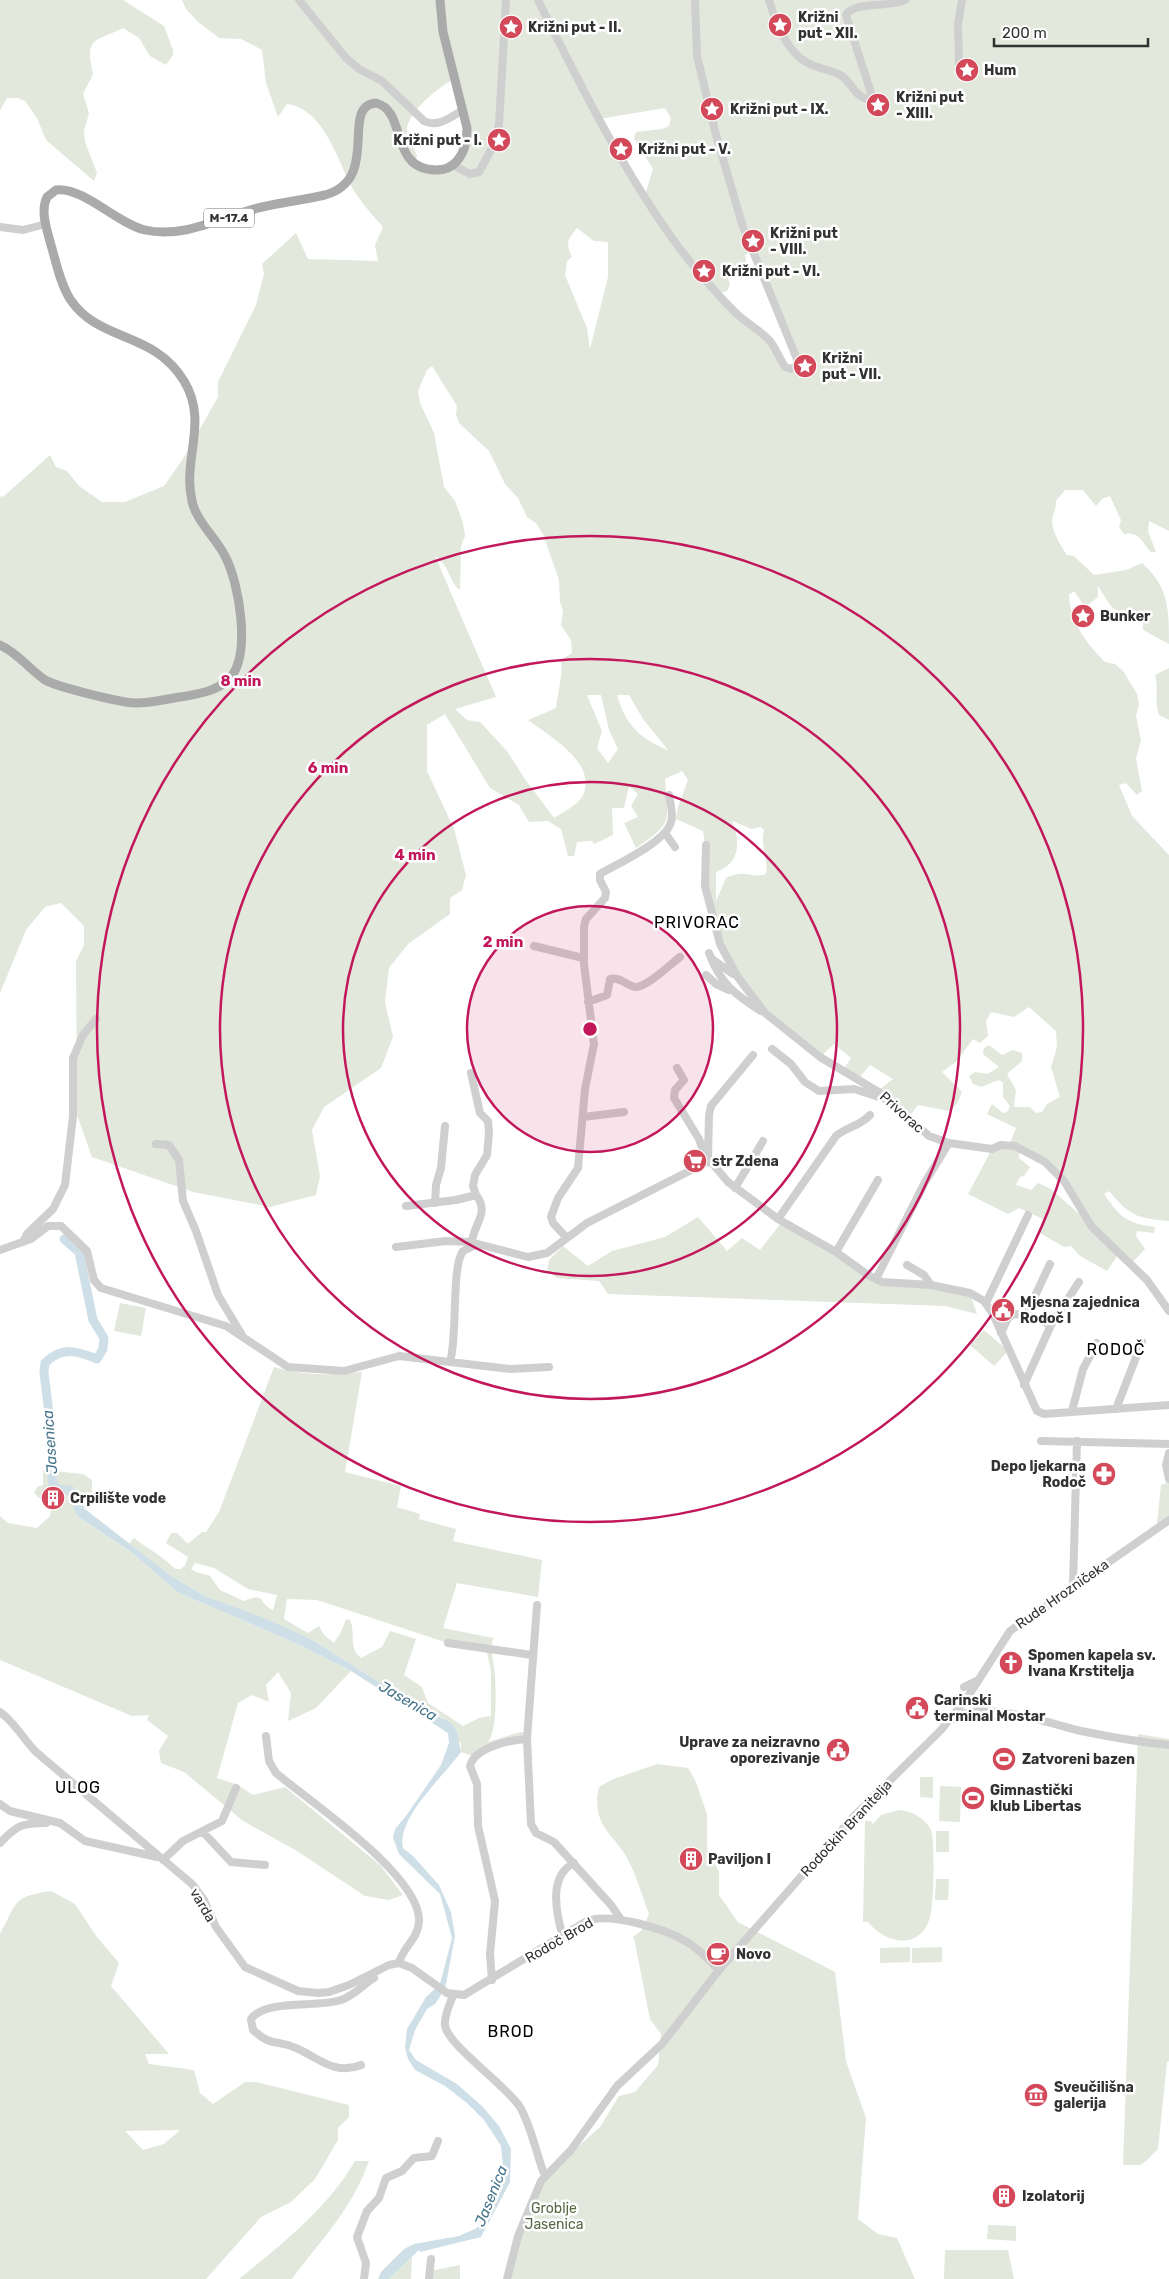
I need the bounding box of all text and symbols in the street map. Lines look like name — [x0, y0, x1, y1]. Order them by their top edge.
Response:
place label: Križni put - XII. — [798, 9, 858, 42]
place icon: Križni put - XII. — [767, 12, 793, 38]
place icon: Križni put - II. — [498, 14, 524, 40]
scale bar — [994, 15, 1148, 47]
place label: Križni put - II. — [528, 19, 621, 36]
text: 200 m — [1002, 24, 1047, 42]
place icon: Hum — [954, 57, 980, 83]
place label: Hum — [984, 62, 1016, 79]
place label: Križni put - XIII. — [896, 89, 964, 122]
place icon: Križni put - XIII. — [865, 92, 891, 118]
place icon: Križni put - IX. — [699, 96, 725, 122]
place label: Križni put - IX. — [730, 101, 829, 118]
place icon: Križni put - I. — [486, 127, 512, 153]
place label: Križni put - I. — [393, 132, 482, 149]
place icon: Križni put - V. — [608, 136, 634, 162]
place label: Križni put - V. — [638, 141, 731, 158]
road number: M-17.4 — [204, 208, 254, 228]
place label: Križni put - VIII. — [770, 225, 838, 258]
place icon: Križni put - VIII. — [740, 228, 766, 254]
place icon: Križni put - VI. — [691, 258, 717, 284]
place label: Križni put - VI. — [722, 263, 820, 280]
place label: Križni put - VII. — [822, 350, 881, 383]
place icon: Križni put - VII. — [792, 353, 818, 379]
place icon: Bunker — [1070, 603, 1096, 629]
place label: Bunker — [1100, 608, 1151, 625]
text: 8 min — [220, 672, 262, 690]
text: 6 min — [308, 759, 348, 777]
text: 4 min — [394, 846, 436, 864]
district label: PRIVORAC — [654, 913, 740, 932]
text: 2 min — [483, 933, 523, 951]
centre of rings — [581, 1020, 599, 1038]
street label: Privorac — [876, 1088, 928, 1137]
supermarket icon: str Zdena — [682, 1148, 708, 1174]
place label: str Zdena — [712, 1153, 779, 1170]
place label: Mjesna zajednica Rodoč I — [1020, 1294, 1140, 1327]
public building icon: Mjesna zajednica Rodoč I — [990, 1297, 1016, 1323]
district label: RODOČ — [1087, 1339, 1145, 1359]
water label: Jasenica — [39, 1409, 61, 1475]
place label: Depo ljekarna Rodoč — [991, 1458, 1086, 1491]
pharmacy icon: Depo ljekarna Rodoč — [1091, 1461, 1117, 1487]
building icon: Crpilište vode — [40, 1485, 66, 1511]
place label: Crpilište vode — [70, 1490, 166, 1507]
street label: Rude Hrozničeka — [1012, 1556, 1112, 1633]
place label: Spomen kapela sv. Ivana Krstitelja — [1028, 1647, 1156, 1680]
church icon: Spomen kapela sv. Ivana Krstitelja — [998, 1650, 1024, 1676]
water label: Jasenica — [376, 1677, 440, 1725]
place label: Carinski terminal Mostar — [934, 1692, 1046, 1725]
public building icon: Carinski terminal Mostar — [904, 1695, 930, 1721]
place label: Uprave za neizravno oporezivanje — [679, 1734, 820, 1767]
public building icon: Uprave za neizravno oporezivanje — [825, 1737, 851, 1763]
sports icon: Zatvoreni bazen — [991, 1746, 1017, 1772]
place label: Zatvoreni bazen — [1022, 1751, 1135, 1768]
street label: Rodočkih Branitelja — [797, 1776, 896, 1880]
district label: ULOG — [55, 1778, 101, 1797]
place label: Gimnastički klub Libertas — [990, 1782, 1082, 1815]
sports icon: Gimnastički klub Libertas — [960, 1785, 986, 1811]
building icon: Paviljon I — [678, 1846, 704, 1872]
place label: Paviljon I — [708, 1851, 771, 1868]
street label: varda — [186, 1885, 219, 1925]
street label: Rodoč Brod — [522, 1914, 596, 1967]
cafe icon: Novo — [705, 1941, 731, 1967]
place label: Novo — [736, 1946, 771, 1963]
district label: BROD — [487, 2022, 535, 2041]
place label: Sveučilišna galerija — [1054, 2079, 1134, 2112]
museum icon: Sveučilišna galerija — [1023, 2082, 1049, 2108]
water label: Jasenica — [471, 2163, 511, 2229]
building icon: Izolatorij — [991, 2183, 1017, 2209]
place label: Izolatorij — [1022, 2188, 1085, 2205]
park label: Groblje Jasenica — [525, 2200, 583, 2233]

